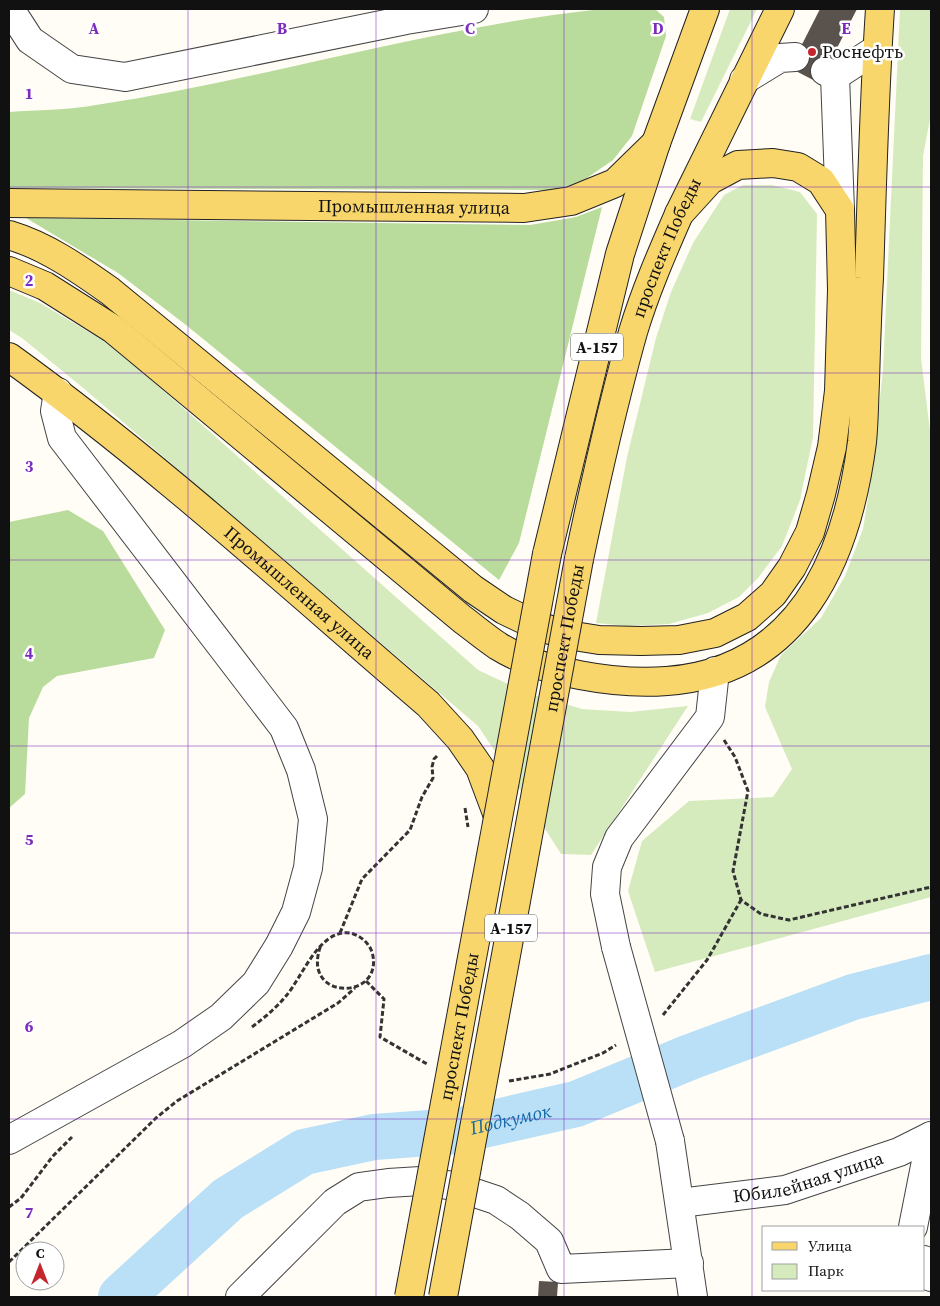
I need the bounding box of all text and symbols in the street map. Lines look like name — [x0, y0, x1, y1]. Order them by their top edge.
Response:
text: A — [89, 17, 100, 39]
text: B — [277, 17, 288, 39]
text: C — [465, 17, 475, 39]
text: D — [652, 17, 664, 39]
text: E — [841, 17, 851, 39]
place label: Роснефть — [822, 39, 903, 64]
marker: Роснефть — [806, 46, 818, 58]
text: 1 — [25, 82, 33, 104]
street label: проспект Победы — [625, 173, 707, 321]
street label: Промышленная улица — [318, 193, 511, 220]
text: 2 — [25, 269, 34, 291]
road number: А-157 — [571, 334, 623, 361]
text: 3 — [25, 455, 34, 477]
street label: Промышленная улица — [219, 520, 381, 665]
street label: проспект Победы — [538, 562, 590, 714]
text: 4 — [25, 642, 34, 664]
text: 5 — [25, 828, 34, 850]
road number: А-157 — [485, 914, 537, 941]
street label: проспект Победы — [433, 951, 485, 1102]
text: 6 — [25, 1015, 34, 1037]
water label: Подкумок — [466, 1097, 554, 1141]
street label: Юбилейная улица — [731, 1145, 887, 1208]
text: 7 — [25, 1201, 34, 1223]
legend — [762, 1226, 925, 1291]
text: Улица — [808, 1235, 852, 1256]
north arrow — [15, 1241, 65, 1291]
text: С — [36, 1243, 45, 1263]
text: Парк — [808, 1260, 844, 1281]

